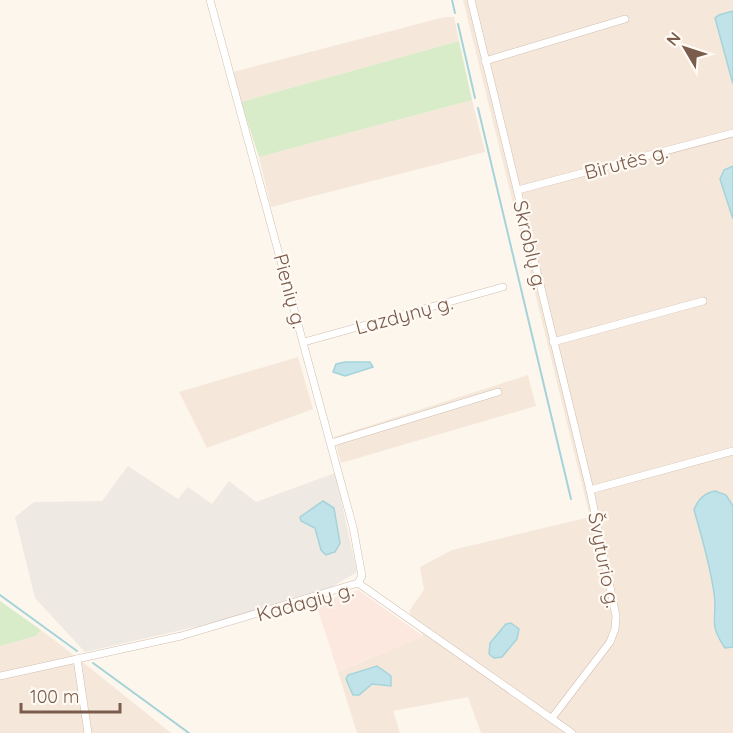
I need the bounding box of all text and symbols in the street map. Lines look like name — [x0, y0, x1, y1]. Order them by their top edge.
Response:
north arrow — [655, 18, 715, 78]
text: N — [662, 28, 685, 49]
street label: Birutės g. — [581, 138, 670, 185]
street label: Skroblų g. — [508, 198, 553, 292]
street label: Pienių g. — [269, 251, 312, 331]
street label: Lazdynų g. — [352, 289, 455, 340]
street label: Švyturio g. — [583, 510, 626, 610]
street label: Kadagių g. — [254, 577, 356, 626]
scale bar — [21, 676, 120, 714]
text: 100 m — [30, 685, 79, 708]

